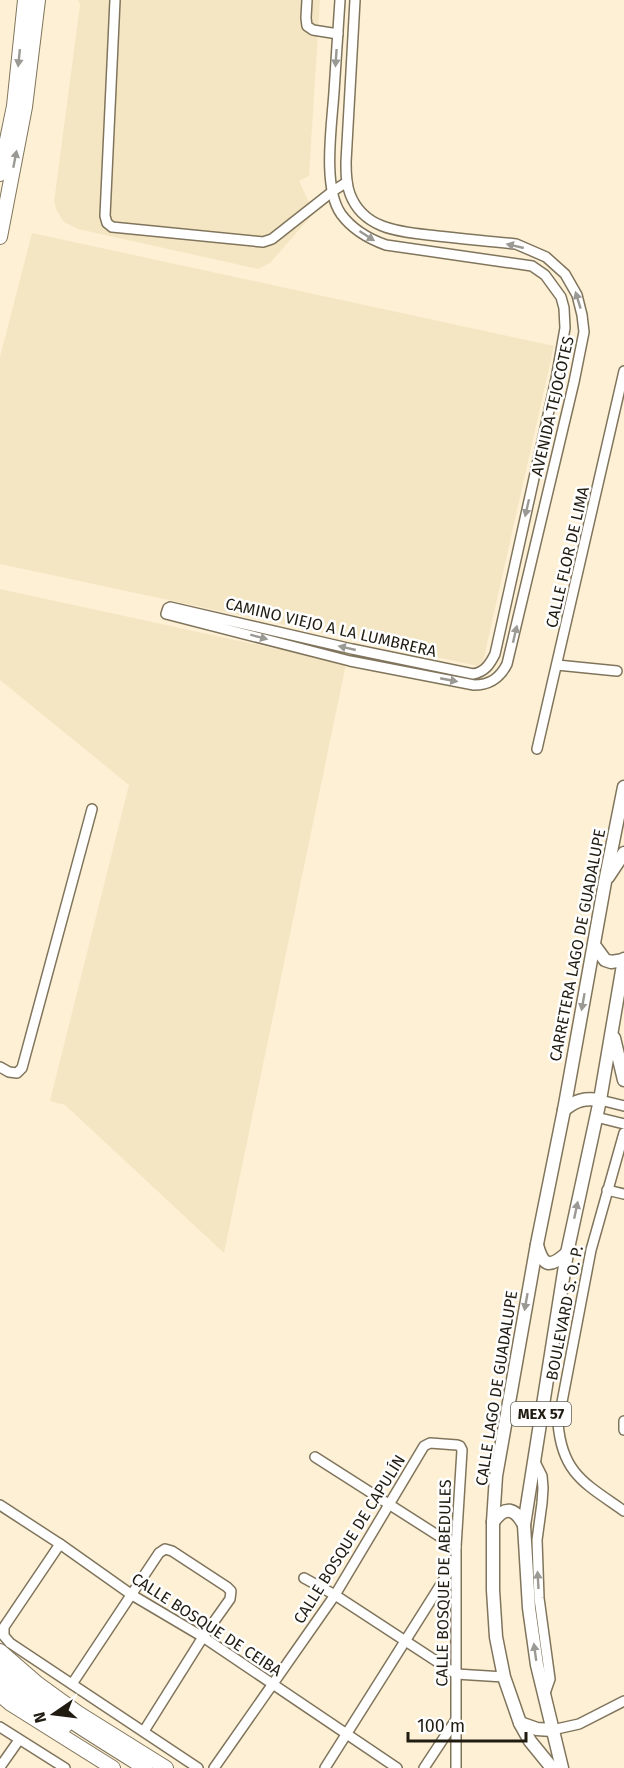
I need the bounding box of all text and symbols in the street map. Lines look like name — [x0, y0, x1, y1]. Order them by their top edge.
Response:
one-way arrow — [14, 49, 23, 68]
one-way arrow — [331, 49, 341, 68]
one-way arrow — [11, 149, 20, 168]
one-way arrow — [358, 230, 374, 242]
one-way arrow — [506, 240, 524, 250]
one-way arrow — [573, 291, 582, 309]
street label: AVENIDA TEJOCOTES — [527, 334, 578, 478]
street label: CALLE FLOR DE LIMA — [542, 484, 593, 630]
one-way arrow — [522, 498, 531, 517]
street label: CAMINO VIEJO A LA LUMBRERA — [224, 594, 439, 661]
one-way arrow — [510, 624, 520, 643]
one-way arrow — [250, 633, 268, 642]
one-way arrow — [338, 642, 356, 652]
one-way arrow — [440, 676, 459, 685]
street label: CARRETERA LAGO DE GUADALUPE — [546, 827, 609, 1063]
one-way arrow — [578, 993, 587, 1012]
one-way arrow — [572, 1200, 581, 1219]
street label: BOULEVARD S. O. P. — [542, 1244, 587, 1382]
street label: CALLE LAGO DE GUADALUPE — [472, 1289, 521, 1487]
one-way arrow — [521, 1292, 530, 1311]
road number: MEX 57 — [511, 1402, 571, 1426]
street label: CALLE BOSQUE DE CAPULÍN — [289, 1451, 409, 1627]
street label: CALLE BOSQUE DE ABEDULES — [432, 1479, 455, 1687]
street label: CALLE BOSQUE DE CEIBA — [128, 1569, 286, 1680]
one-way arrow — [533, 1570, 543, 1589]
one-way arrow — [531, 1643, 540, 1662]
north arrow — [24, 1684, 84, 1744]
scale bar — [408, 1705, 526, 1743]
text: N — [29, 1710, 50, 1725]
text: 100 m — [417, 1715, 465, 1737]

